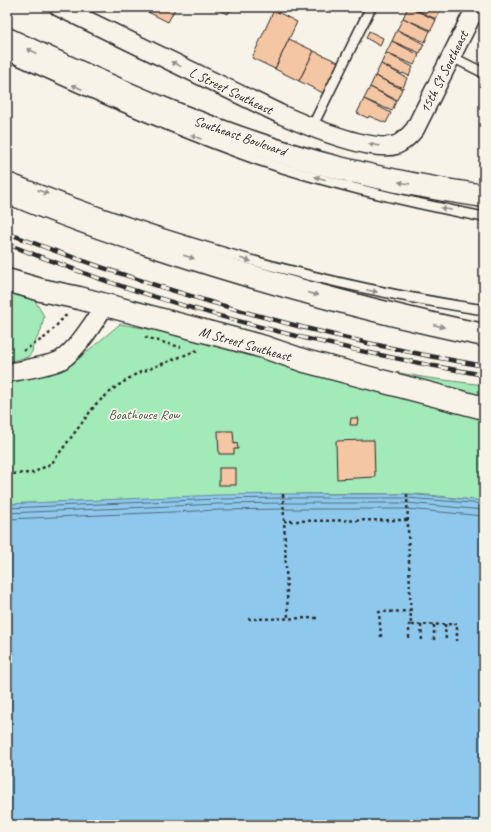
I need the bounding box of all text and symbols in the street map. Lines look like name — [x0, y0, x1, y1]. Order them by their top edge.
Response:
street label: 15th St Southeast — [416, 27, 473, 116]
one-way arrow — [26, 47, 38, 54]
one-way arrow — [171, 61, 182, 68]
street label: L Street Southeast — [187, 64, 277, 119]
one-way arrow — [70, 83, 82, 89]
street label: Southeast Boulevard — [192, 112, 291, 161]
one-way arrow — [190, 133, 202, 139]
one-way arrow — [368, 142, 380, 148]
one-way arrow — [313, 175, 325, 181]
one-way arrow — [398, 180, 410, 186]
one-way arrow — [38, 189, 50, 195]
one-way arrow — [440, 206, 452, 212]
one-way arrow — [183, 254, 195, 260]
one-way arrow — [240, 257, 252, 263]
one-way arrow — [366, 288, 378, 294]
one-way arrow — [308, 291, 320, 297]
street label: M Street Southeast — [197, 323, 294, 366]
one-way arrow — [433, 323, 446, 329]
park label: Boathouse Row — [108, 406, 181, 423]

